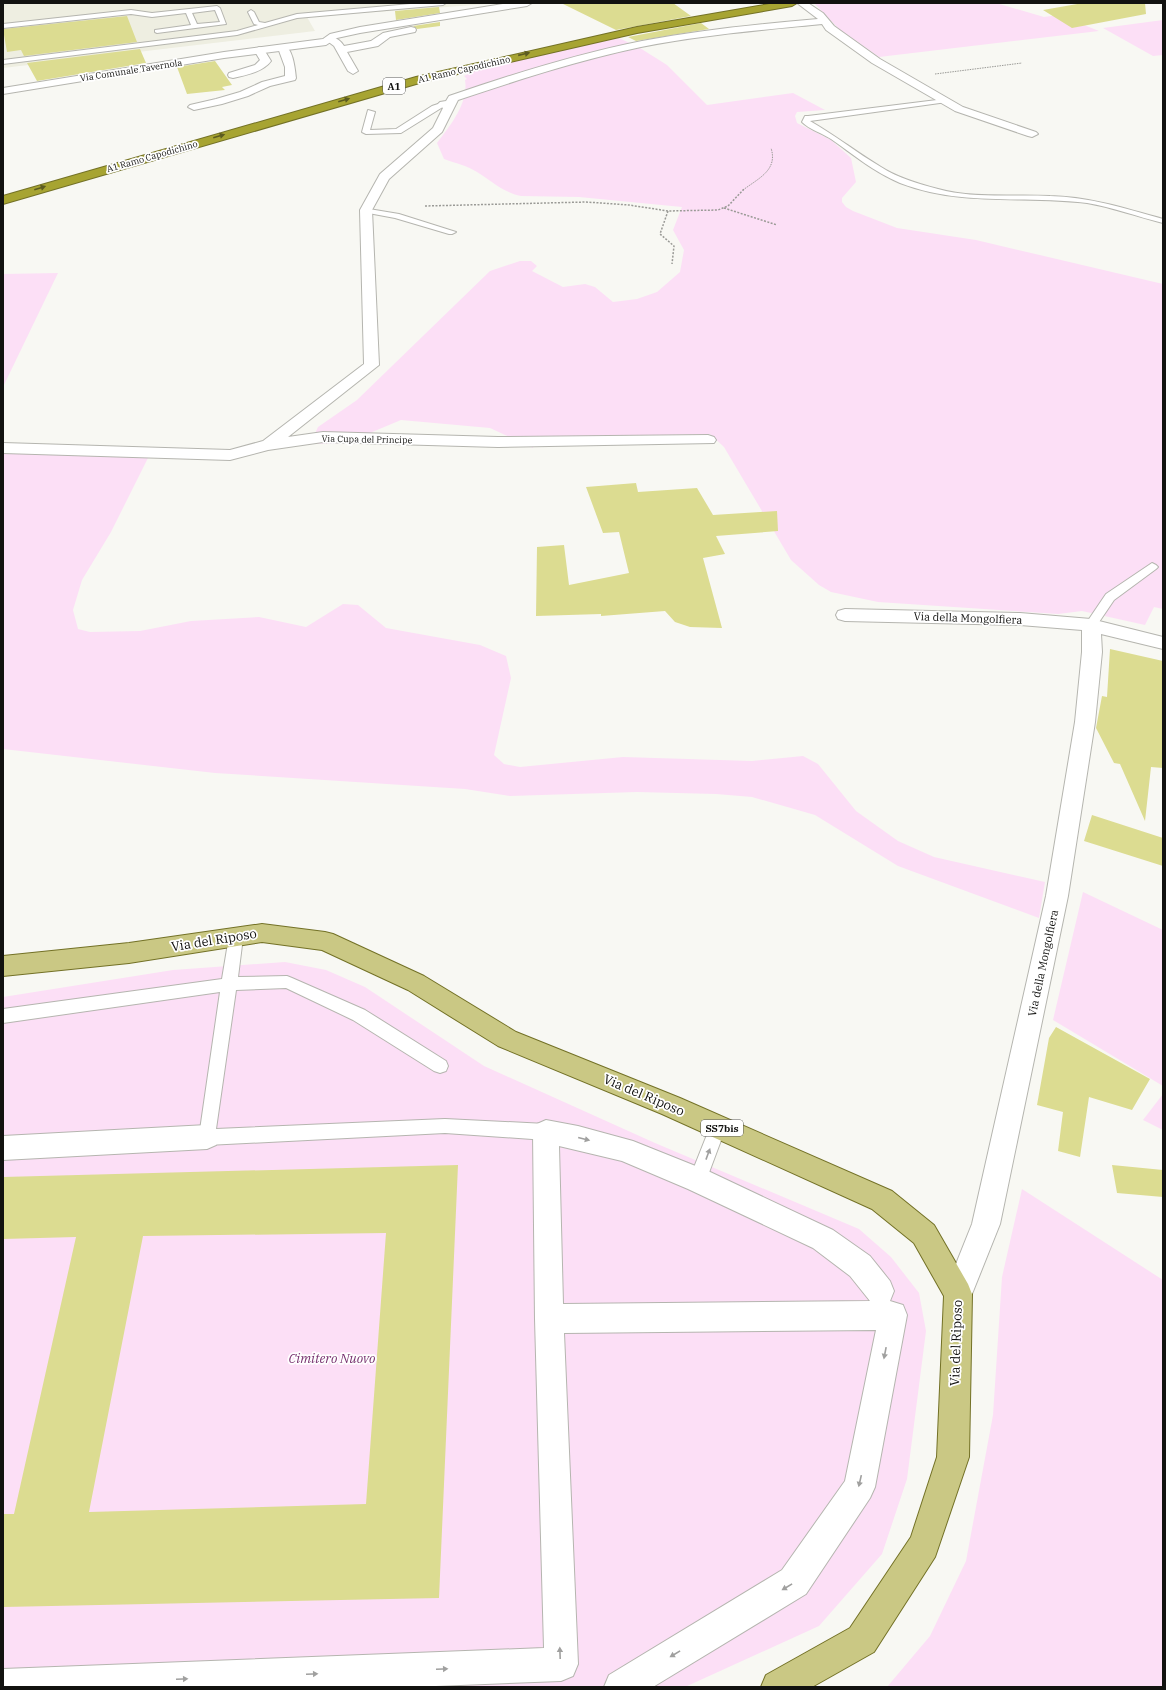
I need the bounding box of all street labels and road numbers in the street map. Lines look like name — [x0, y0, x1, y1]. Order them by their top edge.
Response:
street label: A1 Ramo Capodichino — [417, 53, 511, 85]
street label: Via Comunale Tavernola — [79, 56, 183, 84]
road number: A1 — [383, 78, 405, 94]
street label: A1 Ramo Capodichino — [105, 138, 199, 174]
street label: Via Cupa del Principe — [322, 433, 413, 445]
street label: Via della Mongolfiera — [913, 609, 1023, 627]
street label: Via della Mongolfiera — [1025, 908, 1061, 1018]
street label: Via del Riposo — [170, 925, 258, 955]
street label: Via del Riposo — [601, 1070, 687, 1120]
road number: SS7bis — [701, 1120, 743, 1136]
street label: Via del Riposo — [946, 1300, 966, 1386]

